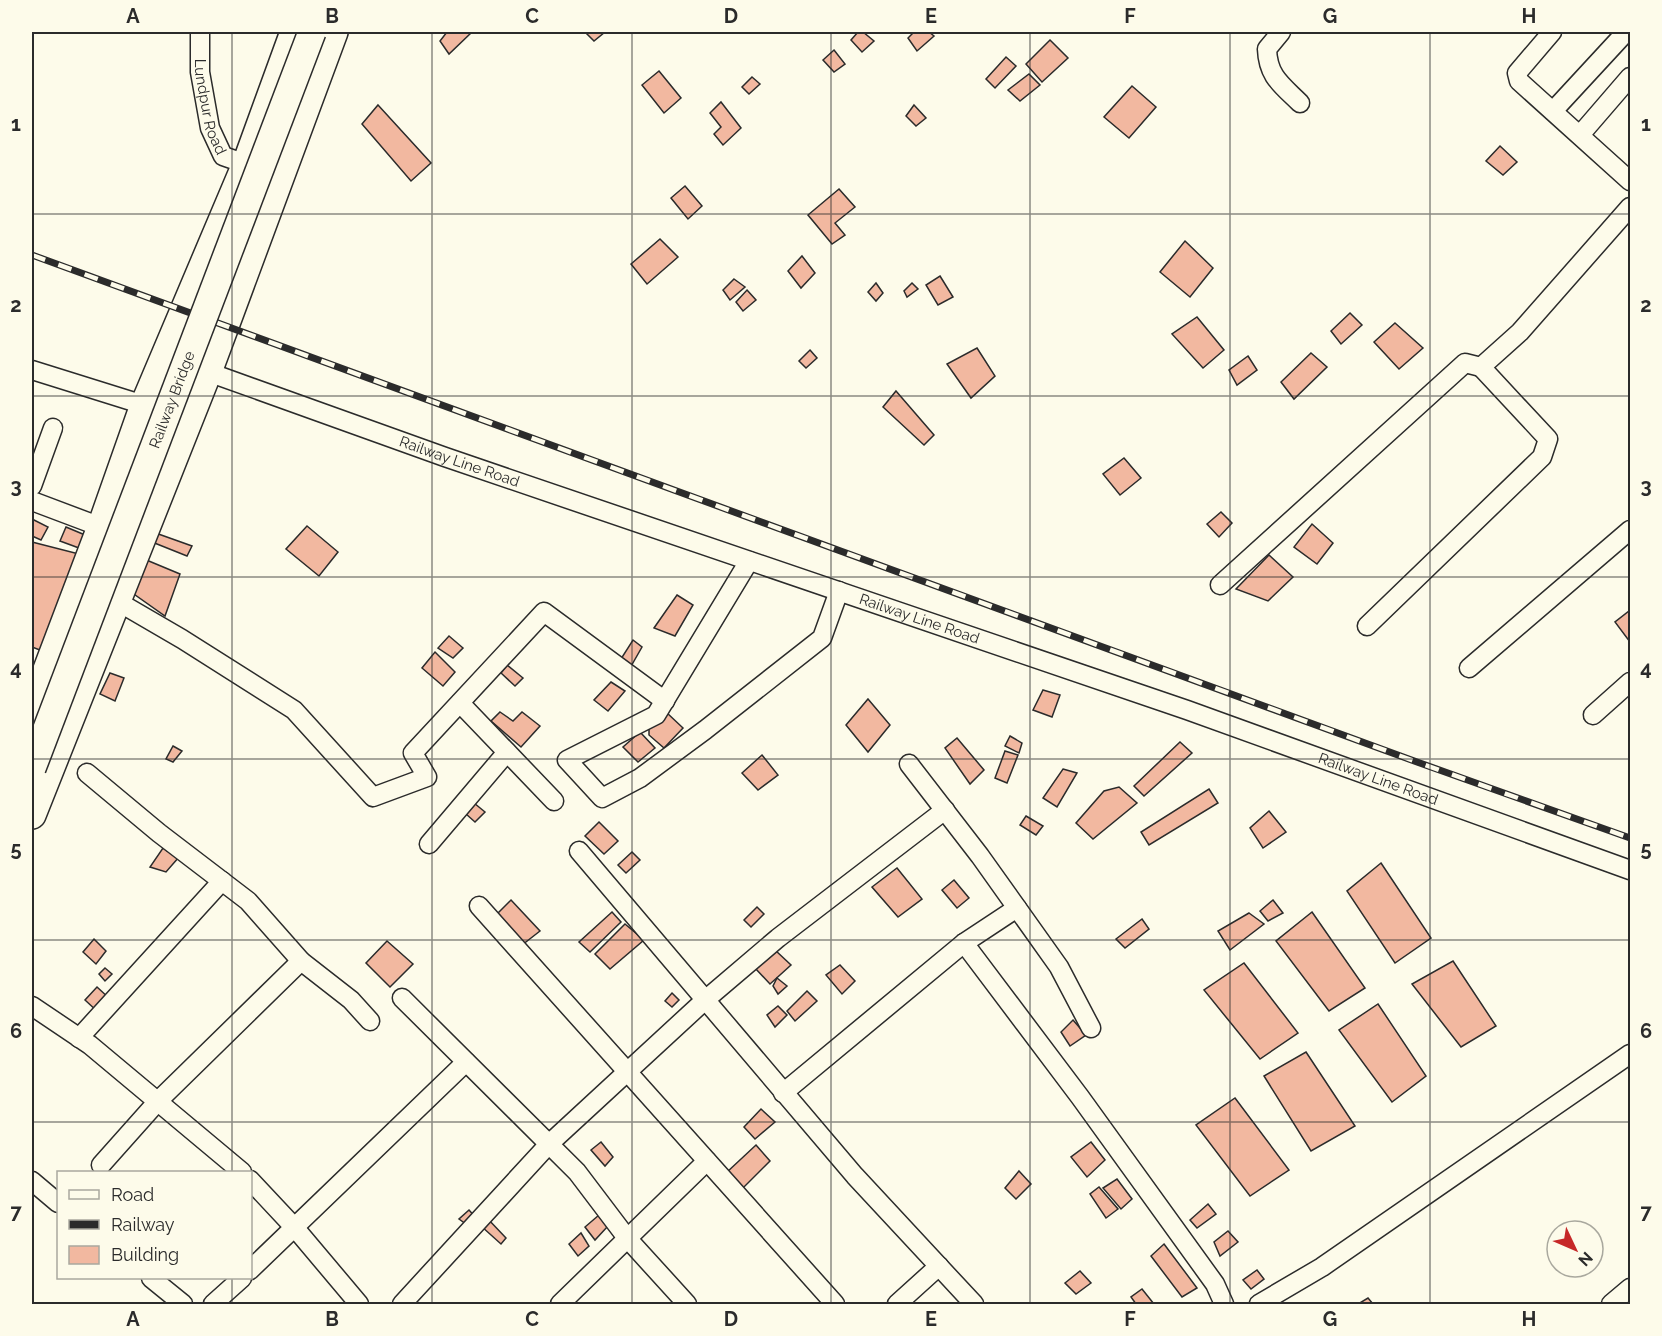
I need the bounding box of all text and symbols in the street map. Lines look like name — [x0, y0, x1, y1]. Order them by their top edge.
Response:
text: A — [126, 4, 140, 28]
text: B — [325, 4, 339, 28]
text: C — [525, 4, 539, 28]
text: D — [724, 4, 738, 28]
text: E — [925, 4, 937, 28]
text: F — [1124, 4, 1136, 28]
text: G — [1323, 4, 1337, 28]
text: H — [1522, 4, 1536, 28]
street label: Lundpur Road — [191, 59, 230, 158]
text: 1 — [11, 112, 21, 136]
text: 1 — [1641, 112, 1651, 136]
text: 2 — [10, 293, 22, 317]
text: 2 — [1640, 293, 1652, 317]
street label: Railway Bridge — [145, 348, 199, 451]
street label: Railway Line Road — [397, 432, 522, 491]
text: 3 — [10, 474, 22, 498]
text: 3 — [1640, 474, 1652, 498]
street label: Railway Line Road — [857, 590, 982, 648]
text: 4 — [10, 656, 22, 680]
text: 4 — [1640, 656, 1652, 680]
street label: Railway Line Road — [1316, 749, 1440, 809]
text: 5 — [10, 837, 22, 861]
text: 5 — [1640, 837, 1652, 861]
text: 6 — [10, 1019, 22, 1043]
text: 6 — [1640, 1019, 1652, 1043]
legend — [57, 1171, 252, 1279]
text: Road — [111, 1184, 154, 1205]
text: 7 — [10, 1200, 22, 1224]
text: 7 — [1640, 1200, 1652, 1224]
text: Railway — [111, 1214, 175, 1235]
north arrow — [1545, 1219, 1605, 1279]
text: Building — [111, 1244, 179, 1265]
text: N — [1574, 1248, 1597, 1270]
text: A — [126, 1307, 140, 1331]
text: B — [325, 1307, 339, 1331]
text: C — [525, 1307, 539, 1331]
text: D — [724, 1307, 738, 1331]
text: E — [925, 1307, 937, 1331]
text: F — [1124, 1307, 1136, 1331]
text: G — [1323, 1307, 1337, 1331]
text: H — [1522, 1307, 1536, 1331]

